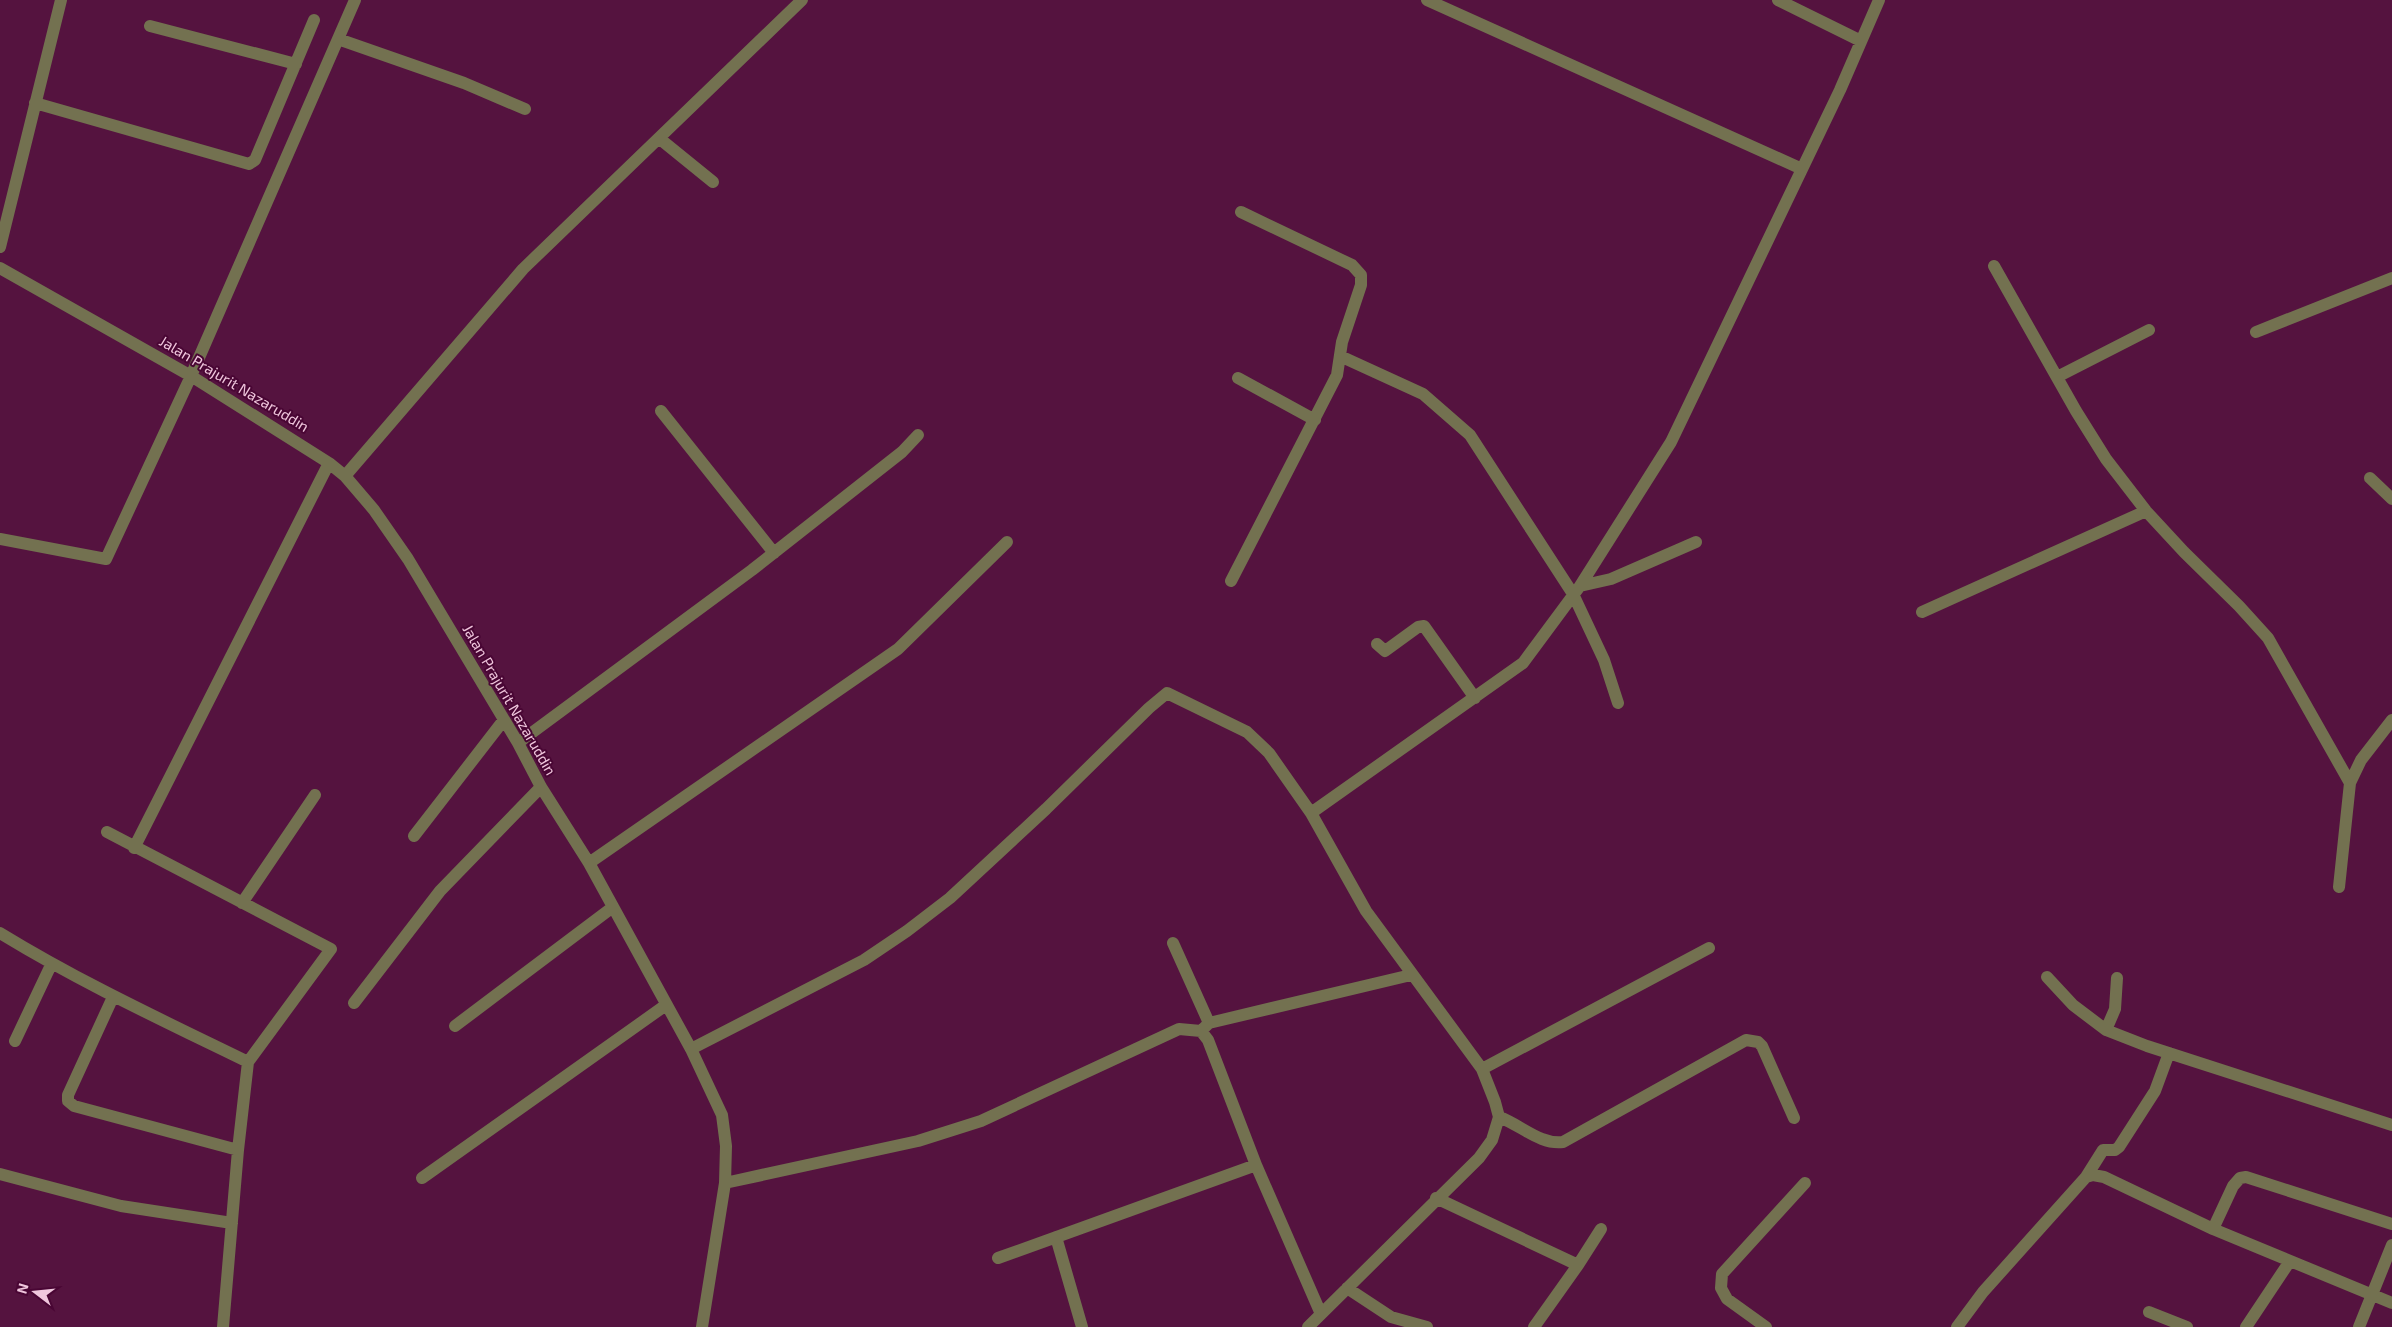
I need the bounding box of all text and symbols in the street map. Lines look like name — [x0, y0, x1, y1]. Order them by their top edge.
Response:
street label: Jalan Prajurit Nazaruddin — [156, 331, 313, 436]
street label: Jalan Prajurit Nazaruddin — [458, 621, 560, 779]
north arrow — [10, 1267, 60, 1317]
text: N — [12, 1281, 32, 1295]

